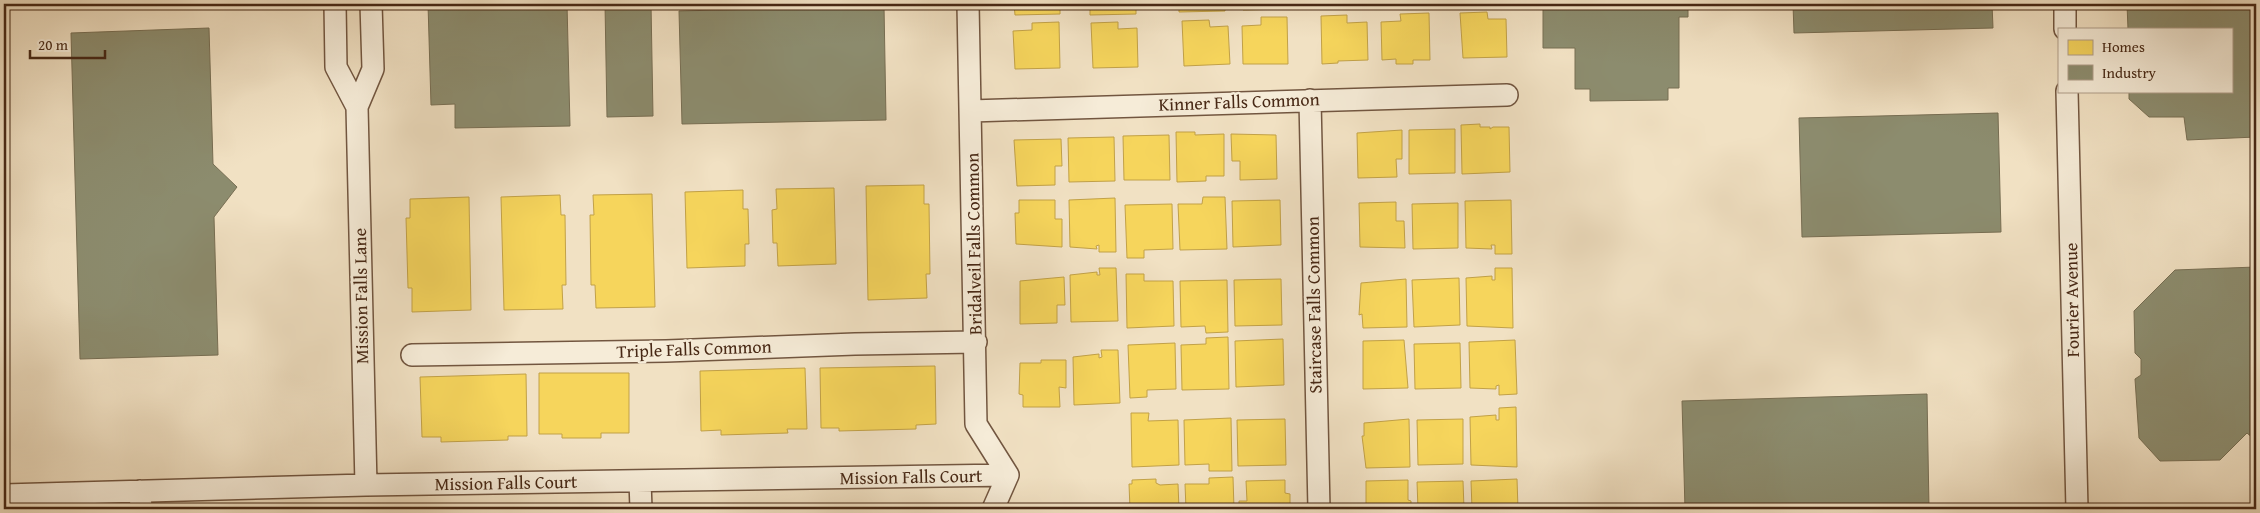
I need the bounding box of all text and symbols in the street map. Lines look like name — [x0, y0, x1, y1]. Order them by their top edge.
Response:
scale bar — [30, 28, 105, 60]
legend — [2058, 28, 2232, 92]
text: 20 m — [38, 34, 69, 55]
text: Homes — [2102, 36, 2145, 57]
text: Industry — [2102, 62, 2157, 83]
street label: Kinner Falls Common — [1158, 85, 1320, 118]
street label: Bridalveil Falls Common — [958, 153, 989, 335]
street label: Staircase Falls Common — [1298, 216, 1329, 394]
street label: Mission Falls Lane — [346, 228, 375, 364]
street label: Fourier Avenue — [2057, 242, 2086, 358]
street label: Triple Falls Common — [616, 332, 772, 365]
street label: Mission Falls Court — [839, 462, 983, 491]
street label: Mission Falls Court — [434, 468, 578, 497]

